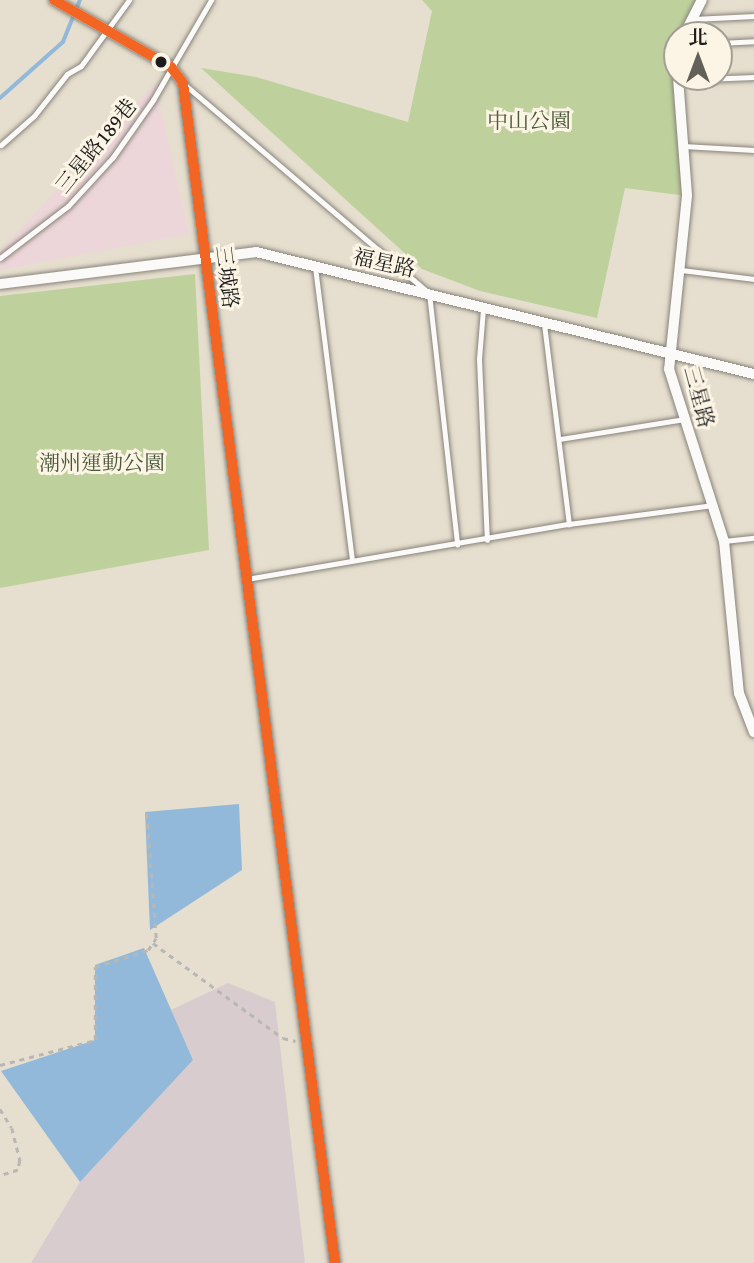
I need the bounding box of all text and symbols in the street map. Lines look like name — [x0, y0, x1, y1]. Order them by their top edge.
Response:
north arrow — [663, 21, 733, 91]
text: 北 — [688, 23, 708, 51]
unlabelled marker — [154, 55, 168, 69]
street label: 三星路189巷 — [50, 94, 142, 198]
park label: 中山公園 — [487, 108, 571, 134]
street label: 三城路 — [211, 244, 243, 310]
street label: 福星路 — [350, 244, 418, 282]
street label: 三星路 — [679, 363, 719, 431]
park label: 潮州運動公園 — [39, 450, 165, 476]

